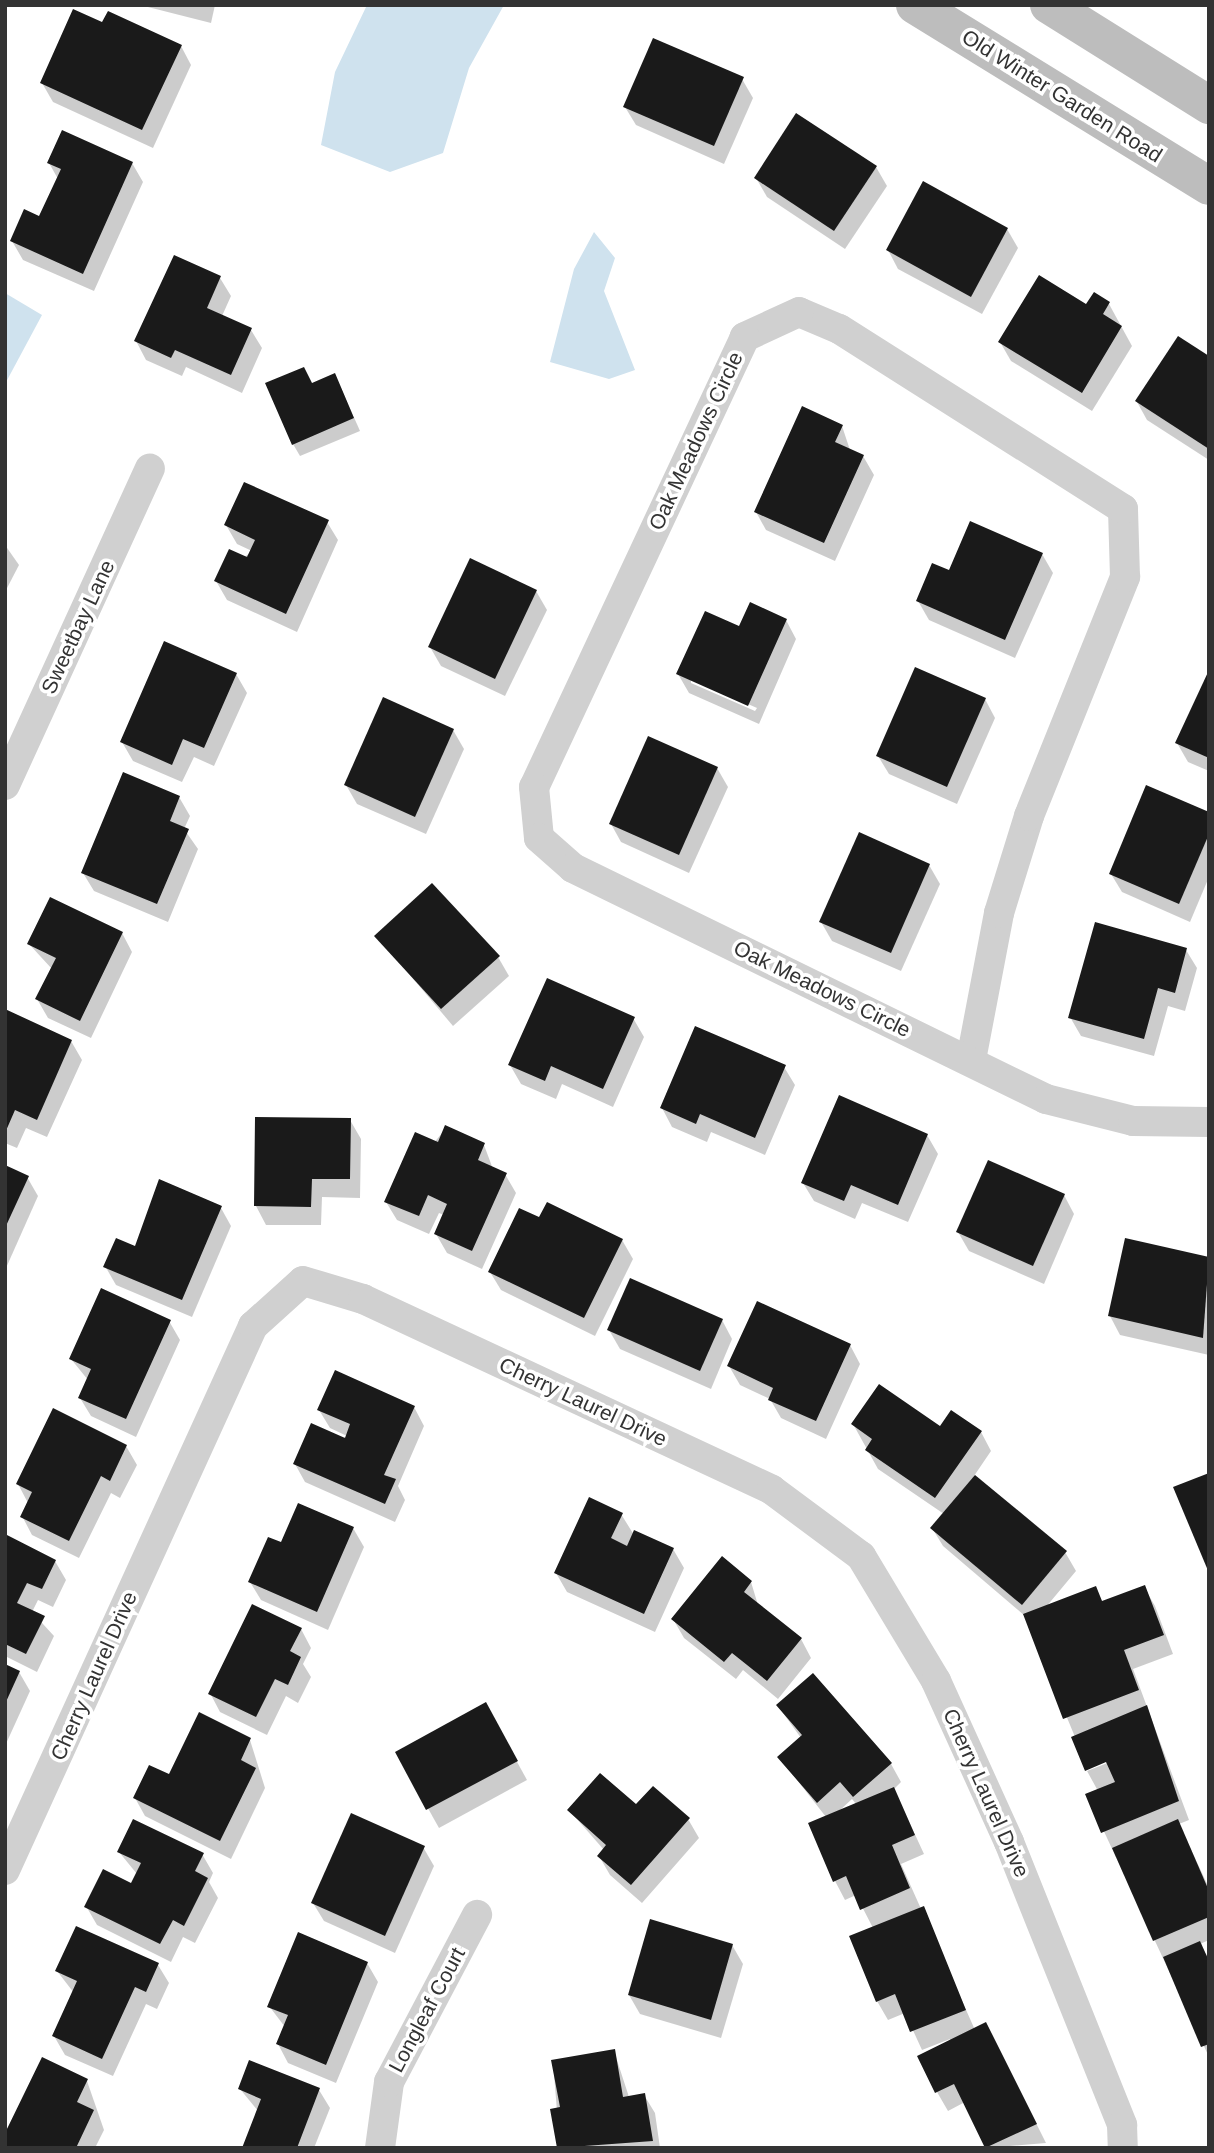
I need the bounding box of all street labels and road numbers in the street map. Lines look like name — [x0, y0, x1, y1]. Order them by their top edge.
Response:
street label: Old Winter Garden Road — [957, 24, 1167, 168]
street label: Oak Meadows Circle — [644, 348, 748, 534]
street label: Sweetbay Lane — [36, 556, 120, 698]
street label: Oak Meadows Circle — [729, 935, 915, 1043]
street label: Cherry Laurel Drive — [495, 1352, 671, 1452]
street label: Cherry Laurel Drive — [45, 1588, 143, 1764]
street label: Cherry Laurel Drive — [937, 1705, 1035, 1881]
street label: Longleaf Court — [384, 1943, 470, 2077]

